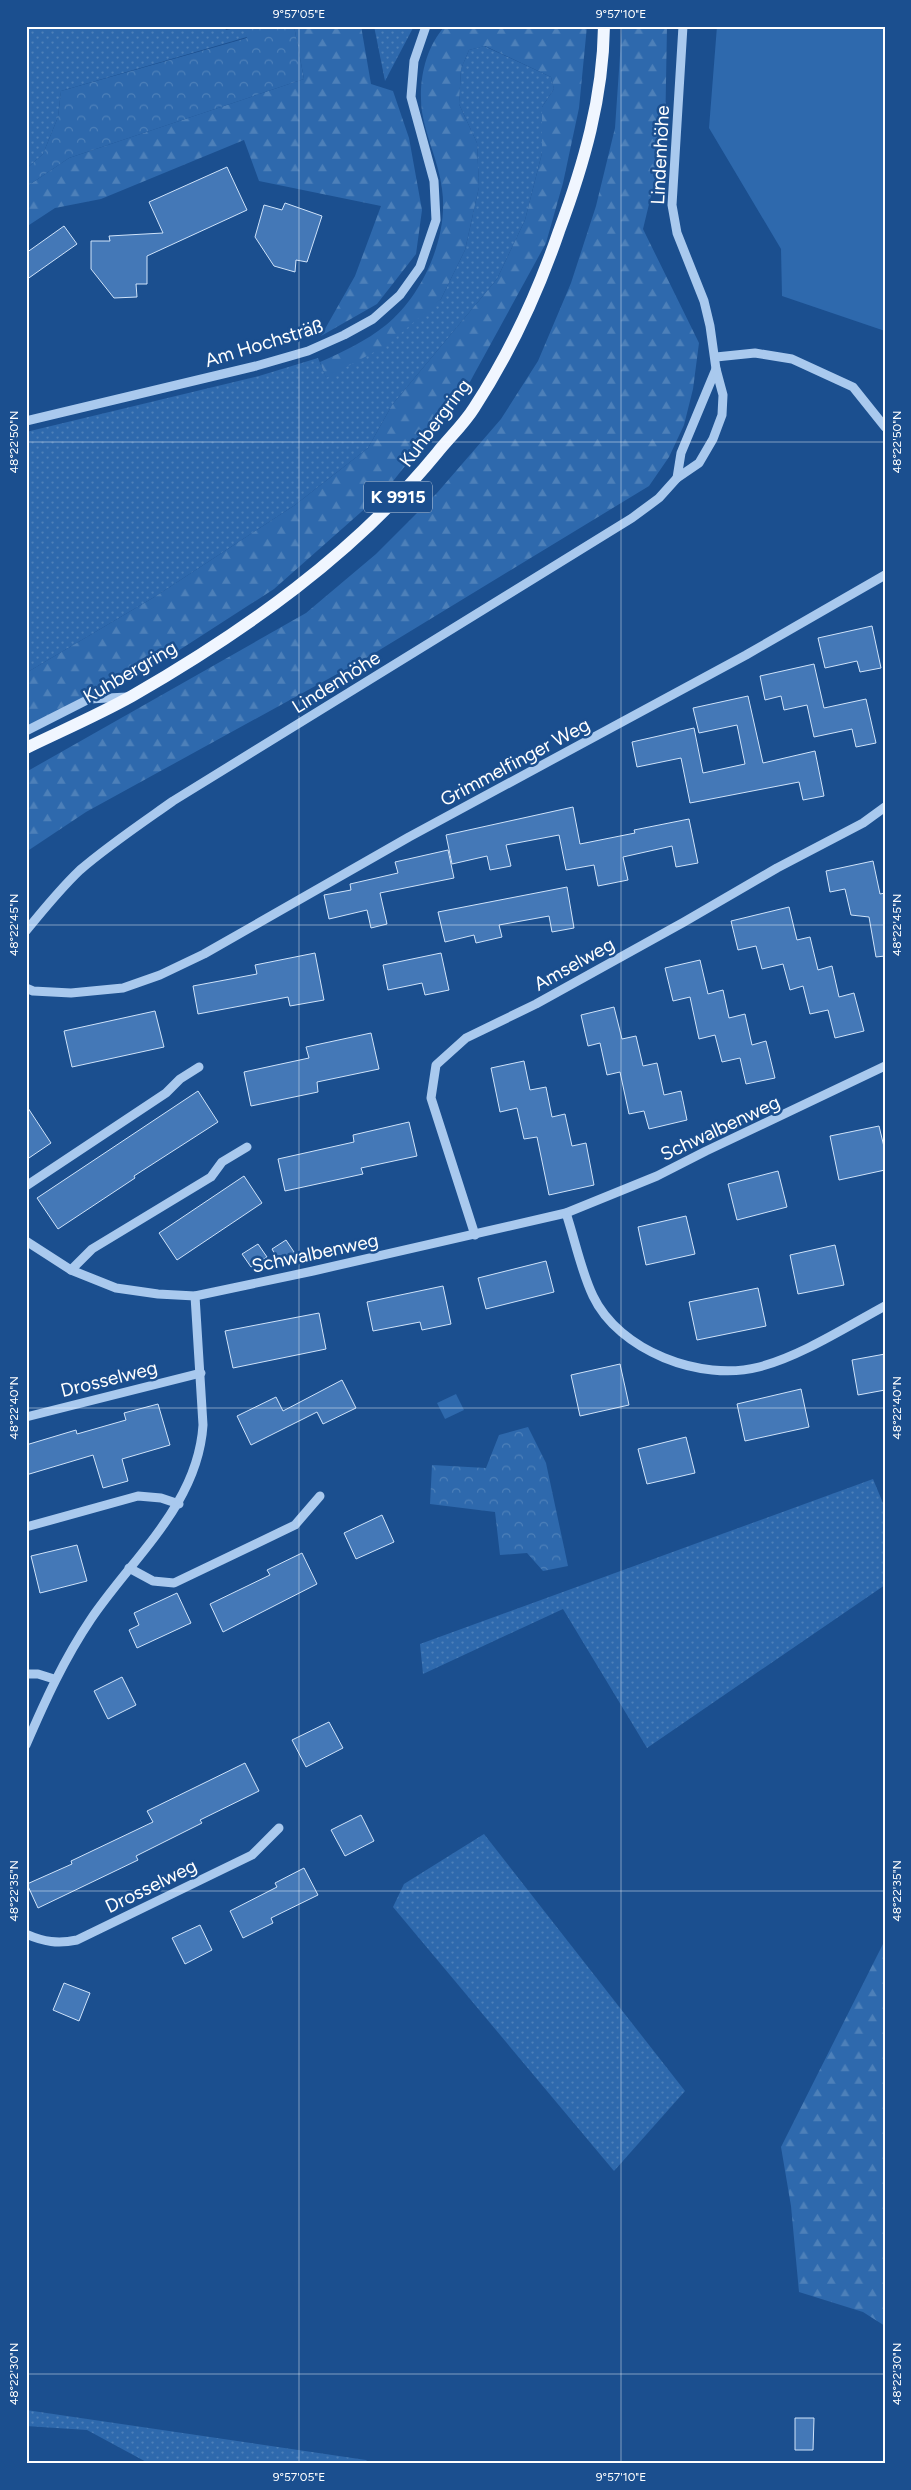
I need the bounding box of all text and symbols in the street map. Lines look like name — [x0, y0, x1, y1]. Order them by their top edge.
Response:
text: 9°57'05"E — [273, 7, 325, 21]
text: 9°57'10"E — [596, 7, 646, 21]
street label: Lindenhöhe — [646, 105, 674, 205]
street label: Am Hochsträß — [202, 314, 326, 372]
street label: Kuhbergring — [394, 374, 476, 472]
text: 48°22'50"N — [7, 411, 21, 473]
text: 48°22'50"N — [890, 411, 904, 473]
road number: K 9915 — [364, 482, 432, 512]
street label: Kuhbergring — [79, 636, 181, 708]
street label: Lindenhöhe — [288, 646, 384, 718]
street label: Grimmelfinger Weg — [436, 713, 594, 811]
text: 48°22'45"N — [7, 894, 21, 956]
text: 48°22'45"N — [890, 894, 904, 956]
street label: Amselweg — [530, 932, 618, 996]
street label: Schwalbenweg — [657, 1090, 783, 1166]
street label: Schwalbenweg — [249, 1228, 381, 1278]
street label: Drosselweg — [58, 1356, 160, 1402]
text: 48°22'40"N — [7, 1376, 21, 1440]
text: 48°22'40"N — [890, 1376, 904, 1440]
street label: Drosselweg — [101, 1854, 201, 1918]
text: 48°22'35"N — [7, 1860, 21, 1922]
text: 48°22'35"N — [890, 1860, 904, 1922]
text: 48°22'30"N — [7, 2343, 21, 2405]
text: 48°22'30"N — [890, 2343, 904, 2405]
text: 9°57'05"E — [273, 2470, 325, 2484]
text: 9°57'10"E — [596, 2470, 646, 2484]

